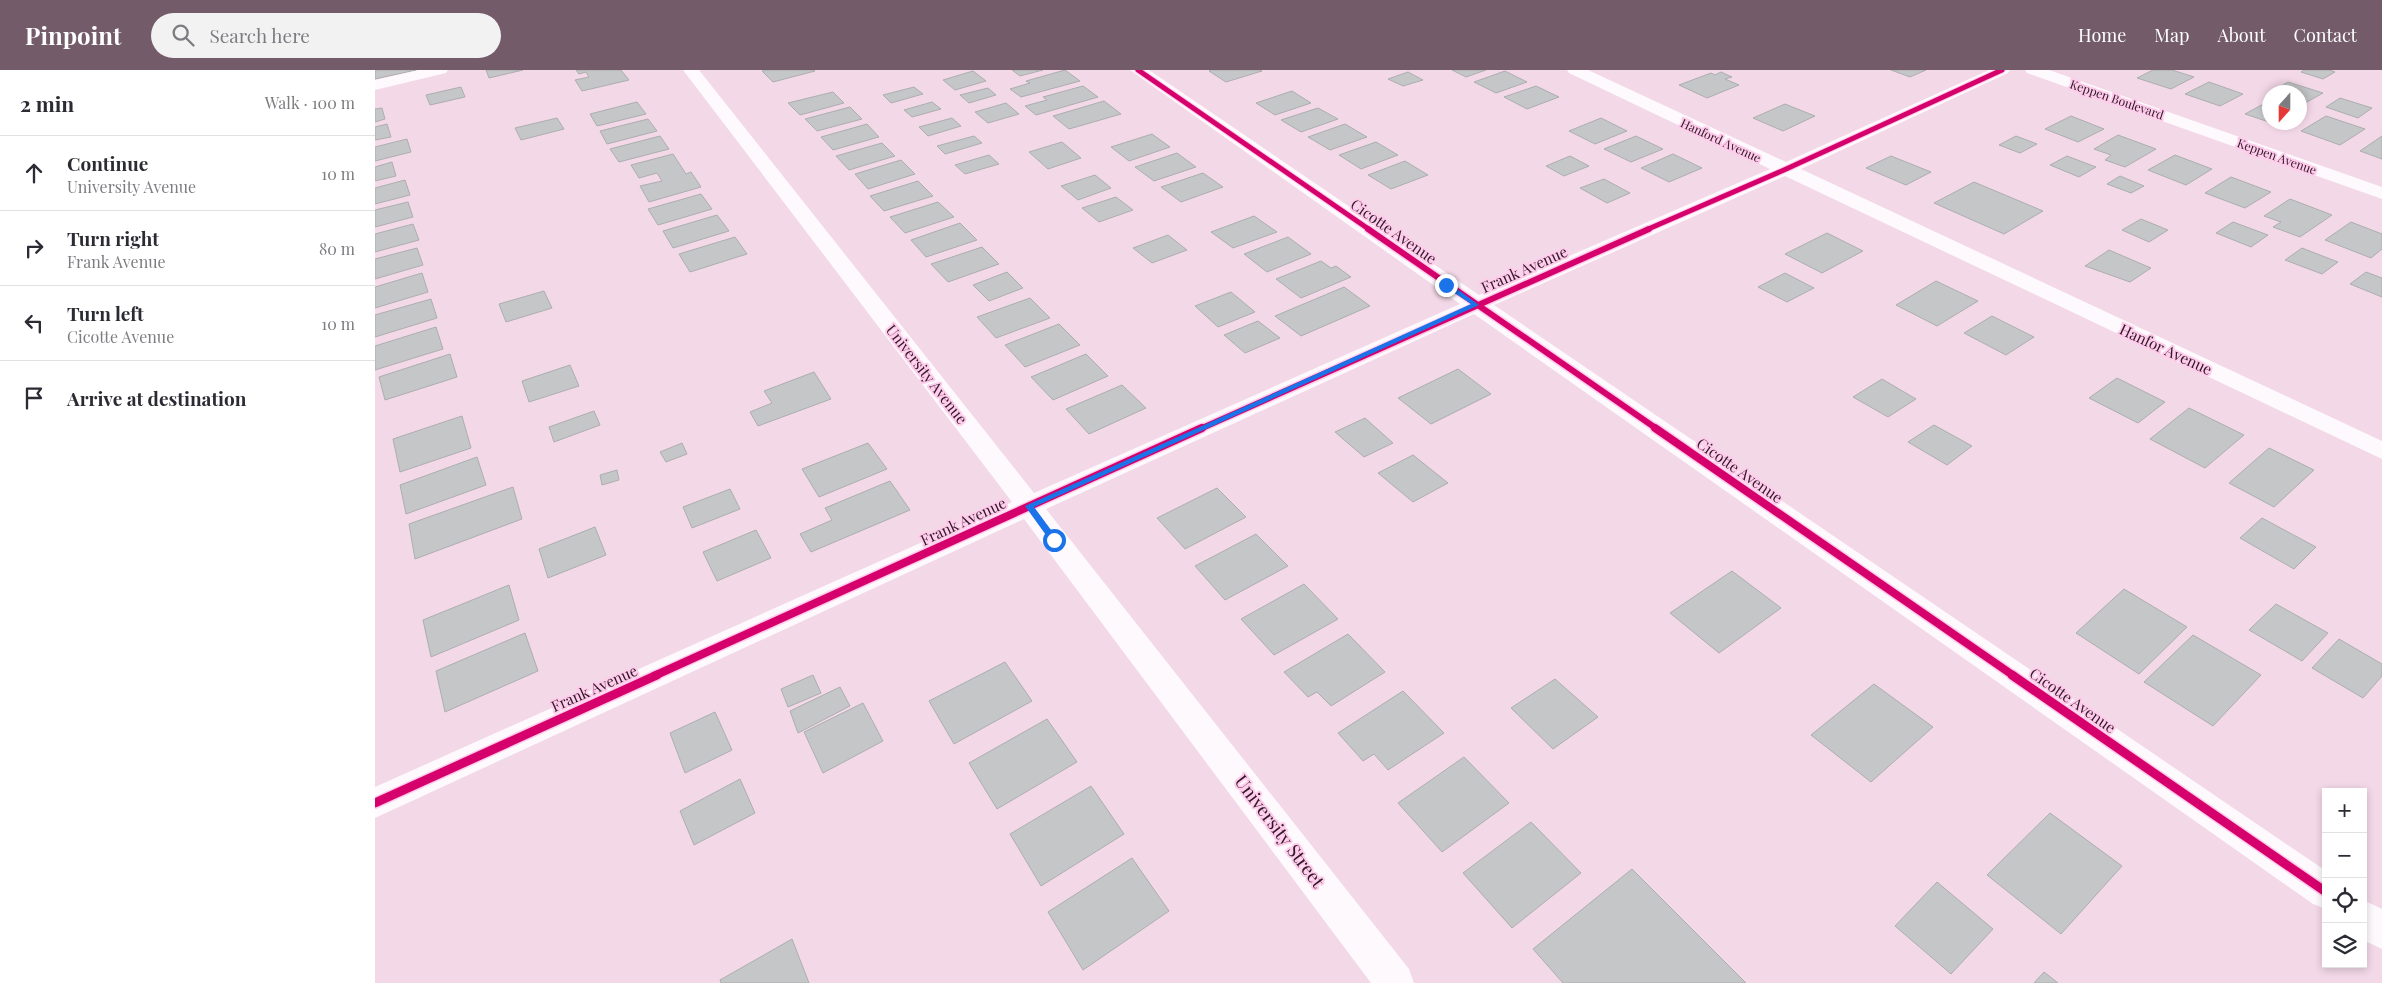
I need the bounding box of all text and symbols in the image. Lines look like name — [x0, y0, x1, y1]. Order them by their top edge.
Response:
search box — [151, 13, 501, 58]
text: Pinpoint — [25, 19, 121, 51]
icon: search — [169, 21, 197, 49]
text: Search here — [209, 22, 310, 48]
text: Home — [2078, 23, 2126, 47]
text: Map — [2154, 23, 2189, 47]
text: About — [2217, 23, 2266, 47]
text: Contact — [2294, 23, 2357, 47]
street label: Keppen Boulevard — [2068, 75, 2166, 123]
north arrow — [2262, 85, 2307, 130]
text: 2 min — [20, 89, 74, 117]
text: Walk · 100 m — [265, 92, 355, 113]
street label: Hanford Avenue — [1678, 114, 1764, 166]
street label: Keppen Avenue — [2235, 134, 2319, 178]
text: Continue — [67, 150, 148, 176]
icon: ahead — [20, 159, 48, 187]
text: 10 m — [321, 163, 355, 184]
text: University Avenue — [67, 176, 196, 197]
street label: Cicotte Avenue — [1347, 194, 1441, 268]
text: Turn right — [67, 225, 159, 251]
icon: right — [20, 234, 48, 262]
text: 80 m — [319, 238, 355, 259]
street label: Frank Avenue — [1478, 241, 1570, 297]
text: Frank Avenue — [67, 251, 166, 272]
route end — [1435, 274, 1458, 297]
text: Turn left — [67, 300, 144, 326]
icon: left — [20, 309, 48, 337]
text: 10 m — [321, 313, 355, 334]
street label: Hanfor Avenue — [2117, 319, 2215, 379]
street label: University Avenue — [882, 320, 972, 428]
text: Cicotte Avenue — [67, 326, 174, 347]
icon: arrive — [20, 384, 48, 412]
text: Arrive at destination — [67, 385, 247, 411]
street label: Cicotte Avenue — [1693, 433, 1787, 507]
street label: Frank Avenue — [917, 492, 1009, 550]
route start — [1043, 529, 1066, 552]
street label: Frank Avenue — [548, 660, 640, 716]
street label: Cicotte Avenue — [2026, 663, 2120, 737]
street label: University Street — [1230, 770, 1331, 893]
map controls — [2322, 788, 2367, 968]
button: + — [2322, 788, 2367, 833]
button: − — [2322, 833, 2367, 878]
button: locate — [2322, 878, 2367, 923]
button: layers — [2322, 923, 2367, 968]

